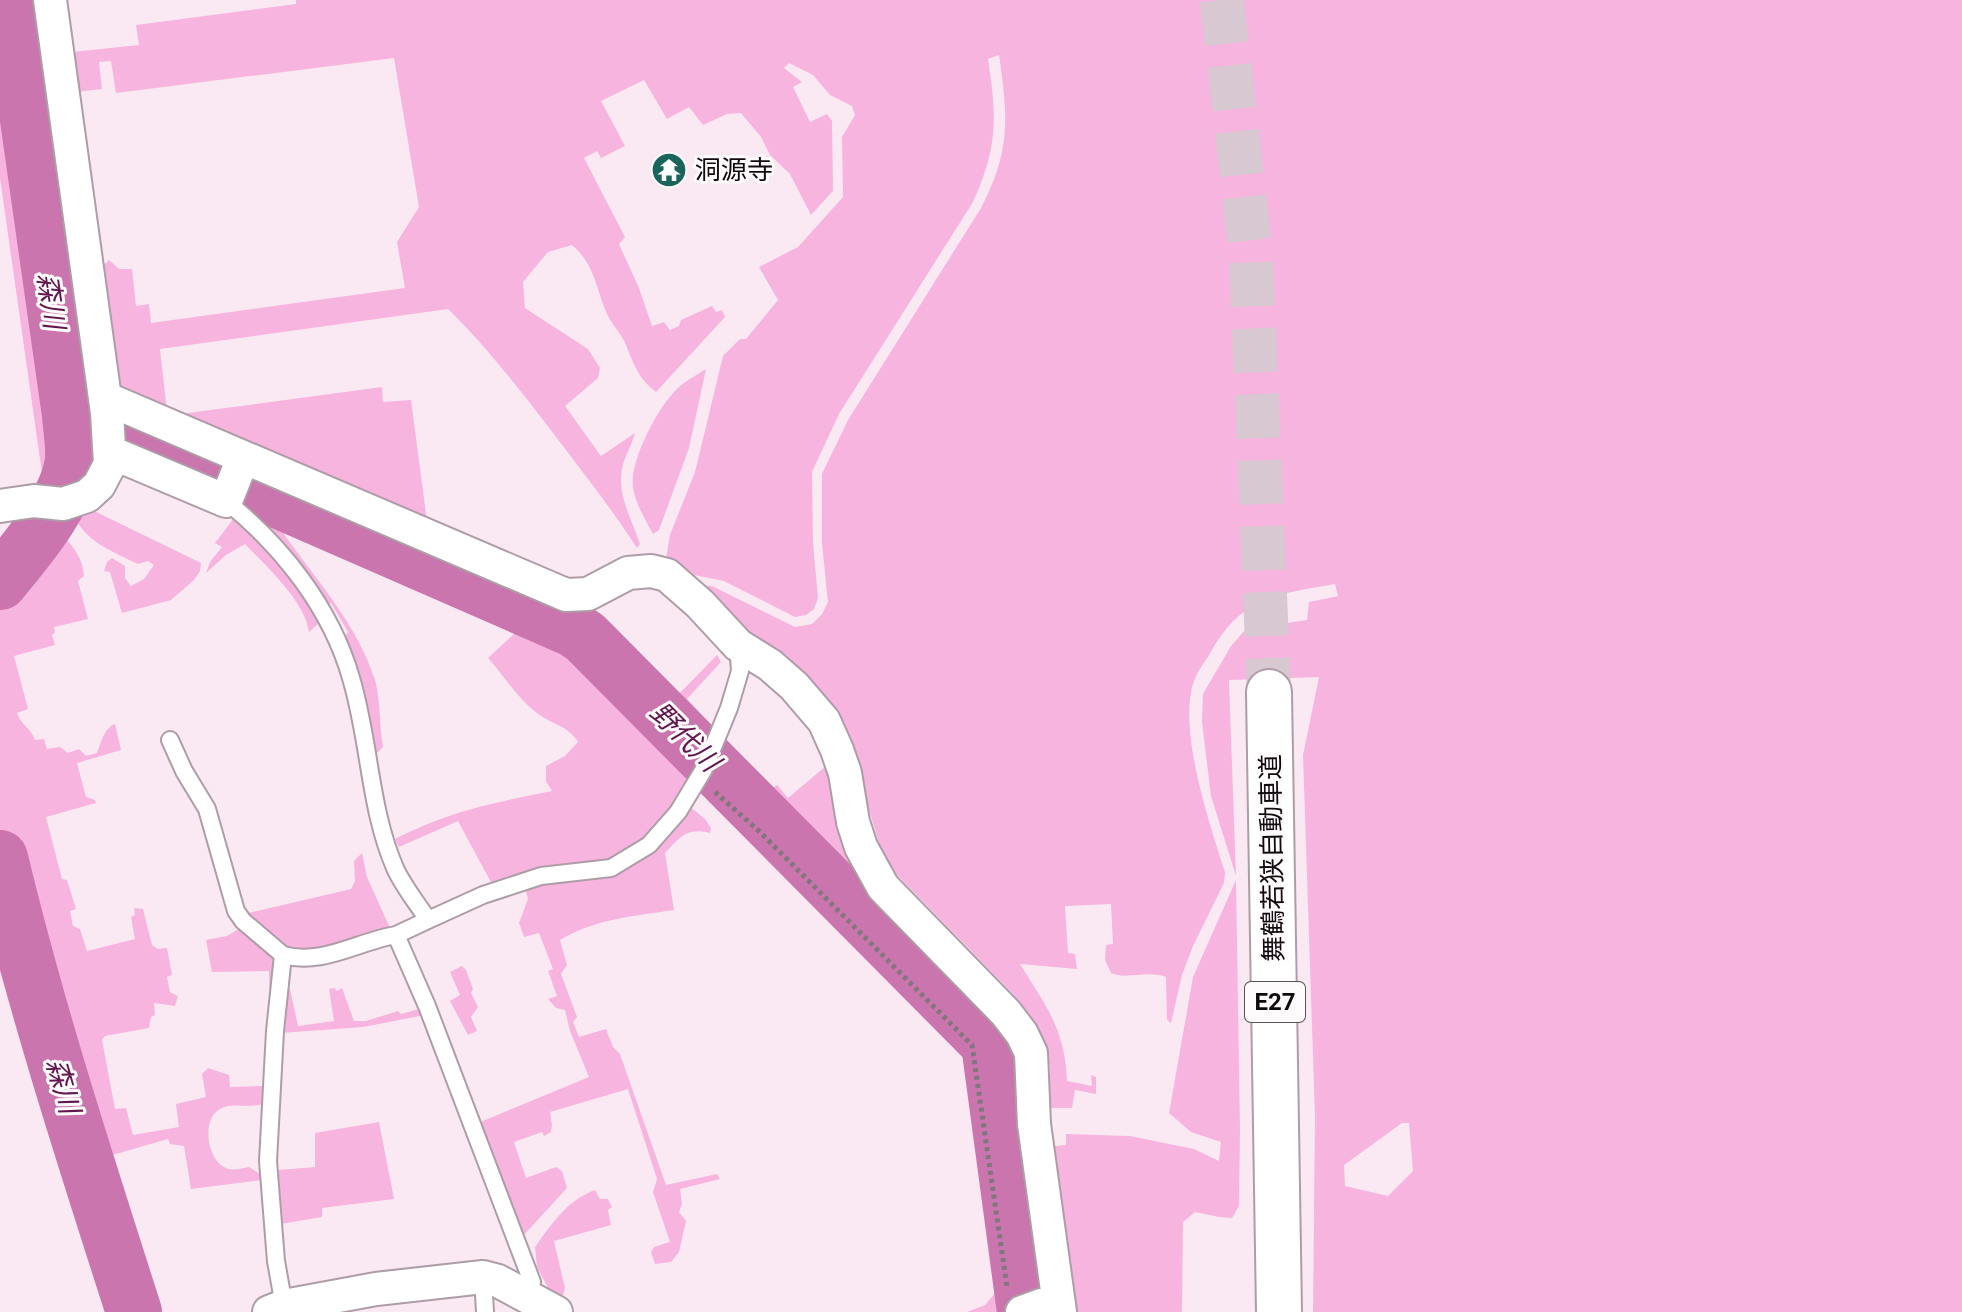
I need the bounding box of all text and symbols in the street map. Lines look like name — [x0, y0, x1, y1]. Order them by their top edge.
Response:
temple icon: 洞源寺 — [650, 151, 688, 189]
place label: 洞源寺 — [695, 155, 773, 185]
water label: 森川 — [31, 271, 72, 334]
water label: 野代川 — [644, 696, 728, 780]
street label: 舞鶴若狭自動車道 — [1255, 754, 1289, 962]
road number: E27 — [1245, 982, 1305, 1022]
water label: 森川 — [39, 1055, 87, 1120]

